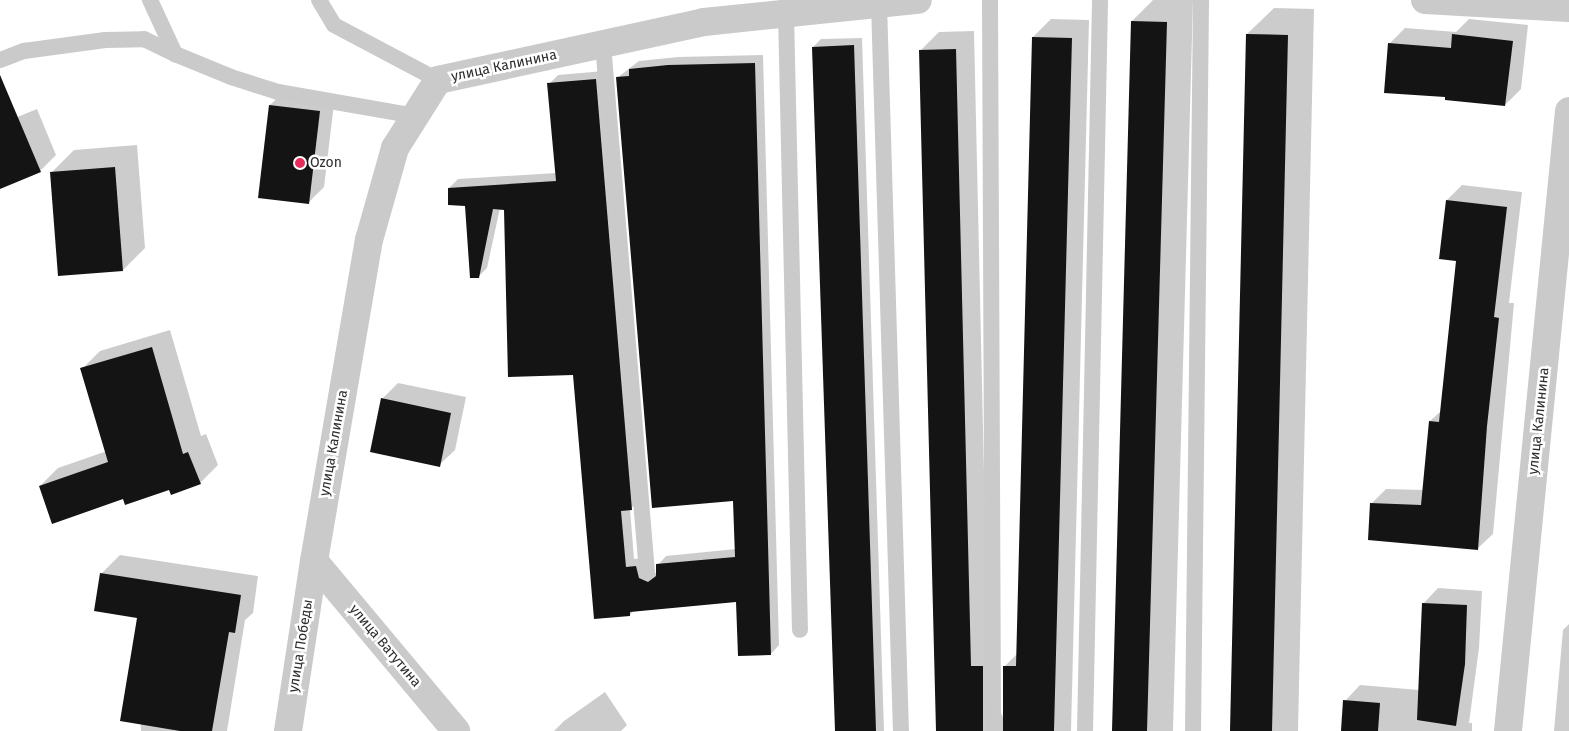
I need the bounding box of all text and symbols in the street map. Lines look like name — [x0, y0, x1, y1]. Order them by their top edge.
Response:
street label: улица Калинина — [450, 47, 558, 85]
place label: Ozon — [310, 155, 342, 171]
marker: Ozon — [294, 157, 306, 169]
street label: улица Калинина — [1525, 367, 1553, 475]
street label: улица Калинина — [316, 389, 352, 497]
street label: улица Победы — [285, 598, 317, 694]
street label: улица Ватутина — [346, 601, 424, 691]

